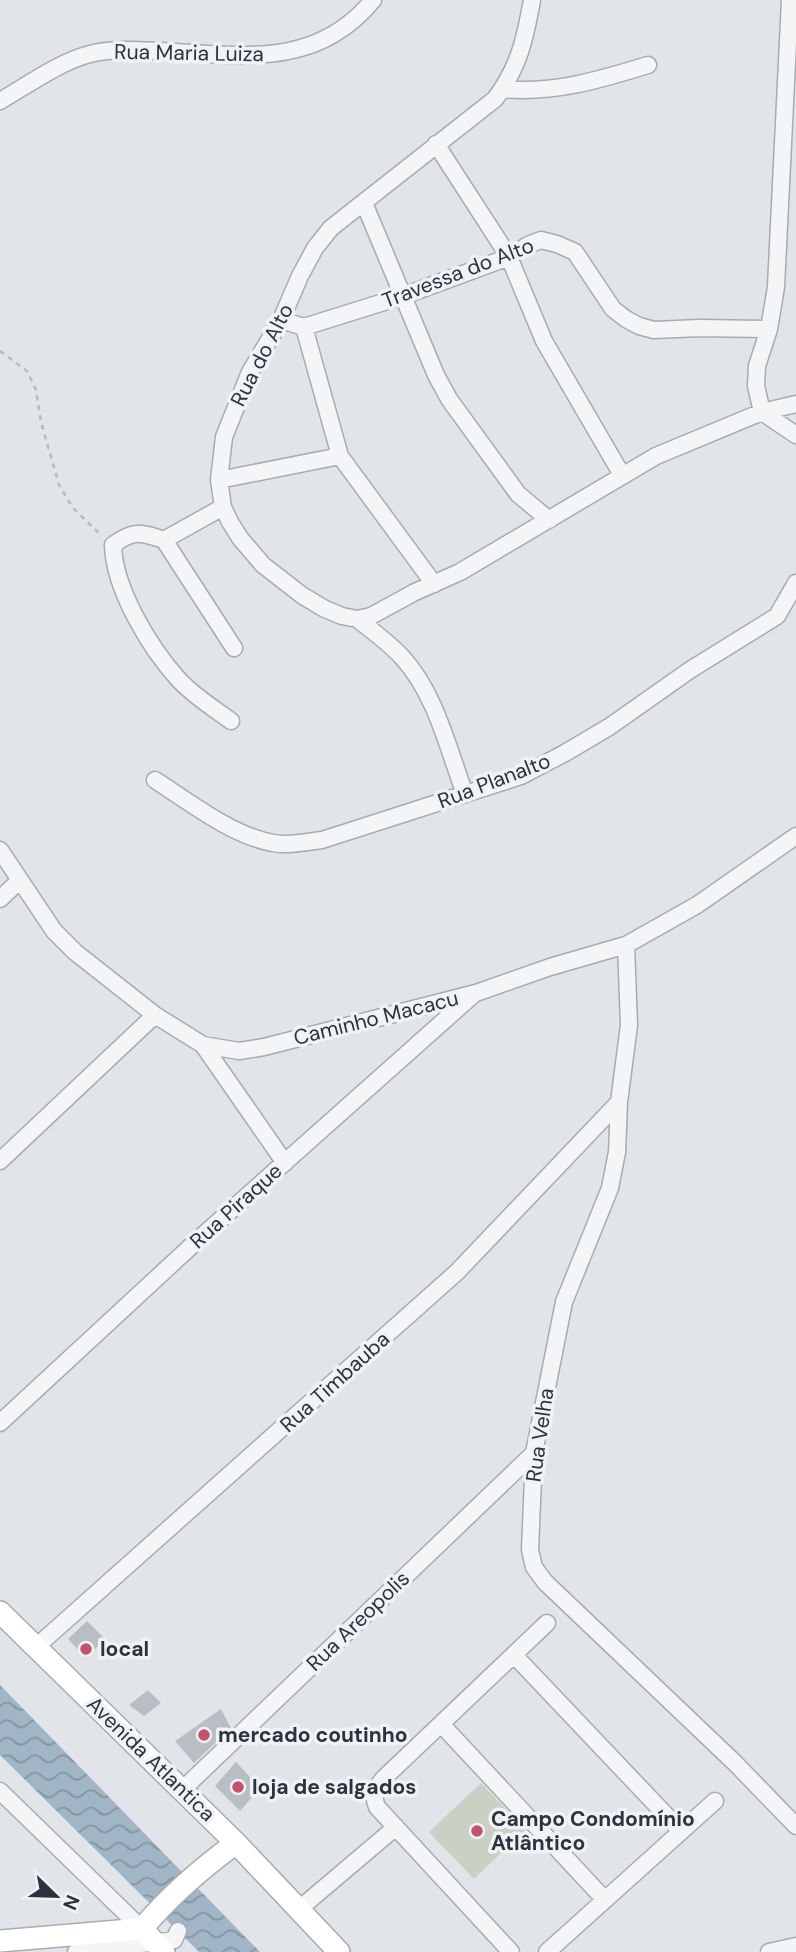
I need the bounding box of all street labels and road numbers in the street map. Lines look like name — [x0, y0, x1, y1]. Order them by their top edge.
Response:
street label: Rua Maria Luiza — [114, 38, 264, 68]
street label: Travessa do Alto — [378, 231, 538, 315]
street label: Rua do Alto — [224, 299, 300, 411]
street label: Rua Planalto — [434, 747, 554, 815]
street label: Caminho Macacu — [291, 984, 461, 1052]
street label: Rua Piraque — [184, 1157, 288, 1255]
street label: Rua Timbauba — [274, 1325, 396, 1439]
street label: Rua Velha — [520, 1386, 560, 1484]
street label: Rua Areopolis — [300, 1565, 416, 1677]
street label: Avenida Atlantica — [81, 1690, 221, 1828]

